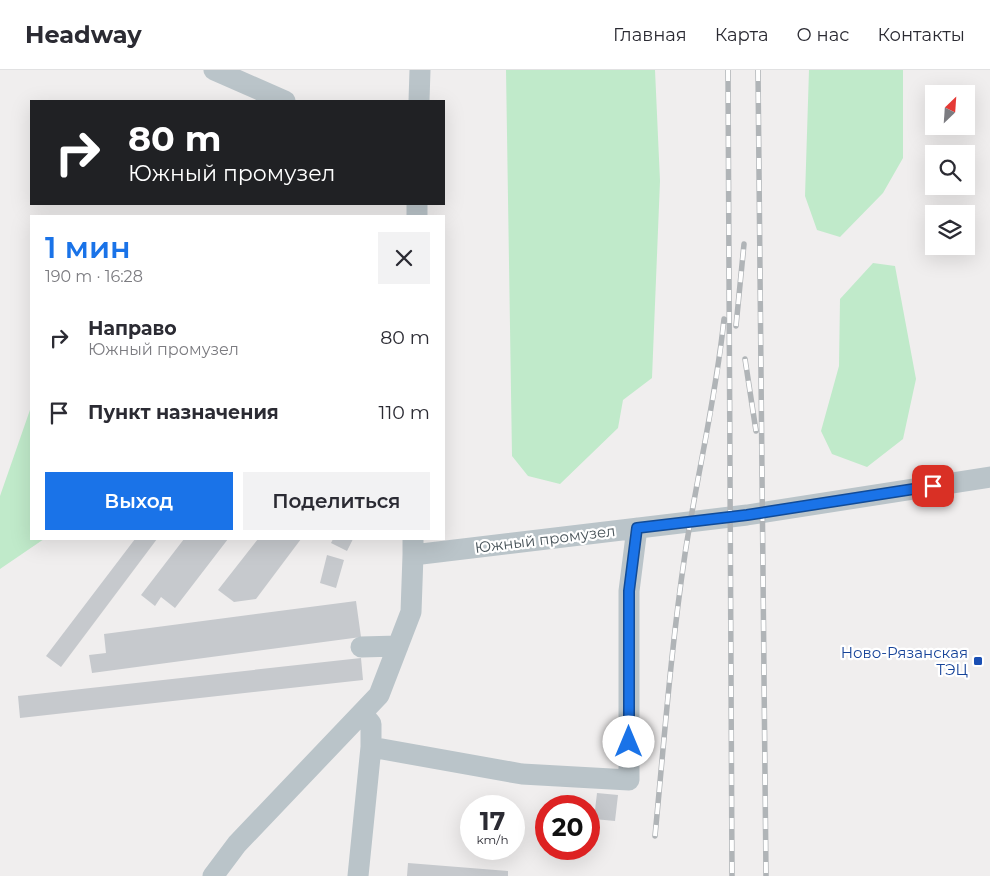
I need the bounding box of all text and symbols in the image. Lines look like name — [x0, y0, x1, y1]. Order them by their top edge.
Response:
text: Headway — [25, 20, 142, 49]
text: Главная — [613, 24, 687, 46]
text: Карта — [715, 24, 769, 46]
text: О нас — [797, 24, 849, 46]
text: Контакты — [877, 24, 965, 46]
north arrow — [925, 85, 975, 135]
map controls — [925, 85, 975, 255]
text: 80 m — [128, 117, 222, 160]
icon: right — [45, 120, 110, 185]
button: search — [925, 145, 975, 195]
text: Южный промузел — [128, 160, 336, 187]
button: layers — [925, 205, 975, 255]
text: 1 мин — [45, 229, 131, 266]
button: close — [378, 232, 430, 284]
text: 190 m · 16:28 — [45, 267, 143, 286]
text: Направо — [88, 317, 177, 340]
icon: right — [45, 324, 73, 352]
text: 80 m — [380, 326, 430, 349]
text: Южный промузел — [88, 340, 239, 359]
icon: arrive — [45, 399, 73, 427]
text: Пункт назначения — [88, 401, 279, 424]
text: 110 m — [379, 401, 430, 424]
pin — [912, 465, 954, 507]
button: Выход — [45, 472, 233, 530]
button: Поделиться — [243, 472, 430, 530]
icon: arrive — [919, 472, 947, 500]
street label: Южный промузел — [474, 521, 616, 557]
place label: Ново-Рязанская ТЭЦ — [841, 643, 968, 679]
marker: Ново-Рязанская ТЭЦ — [972, 655, 984, 667]
position arrow — [602, 715, 654, 767]
speed limit sign: 20 — [535, 795, 600, 860]
text: 17 — [480, 806, 505, 836]
text: km/h — [476, 832, 509, 847]

